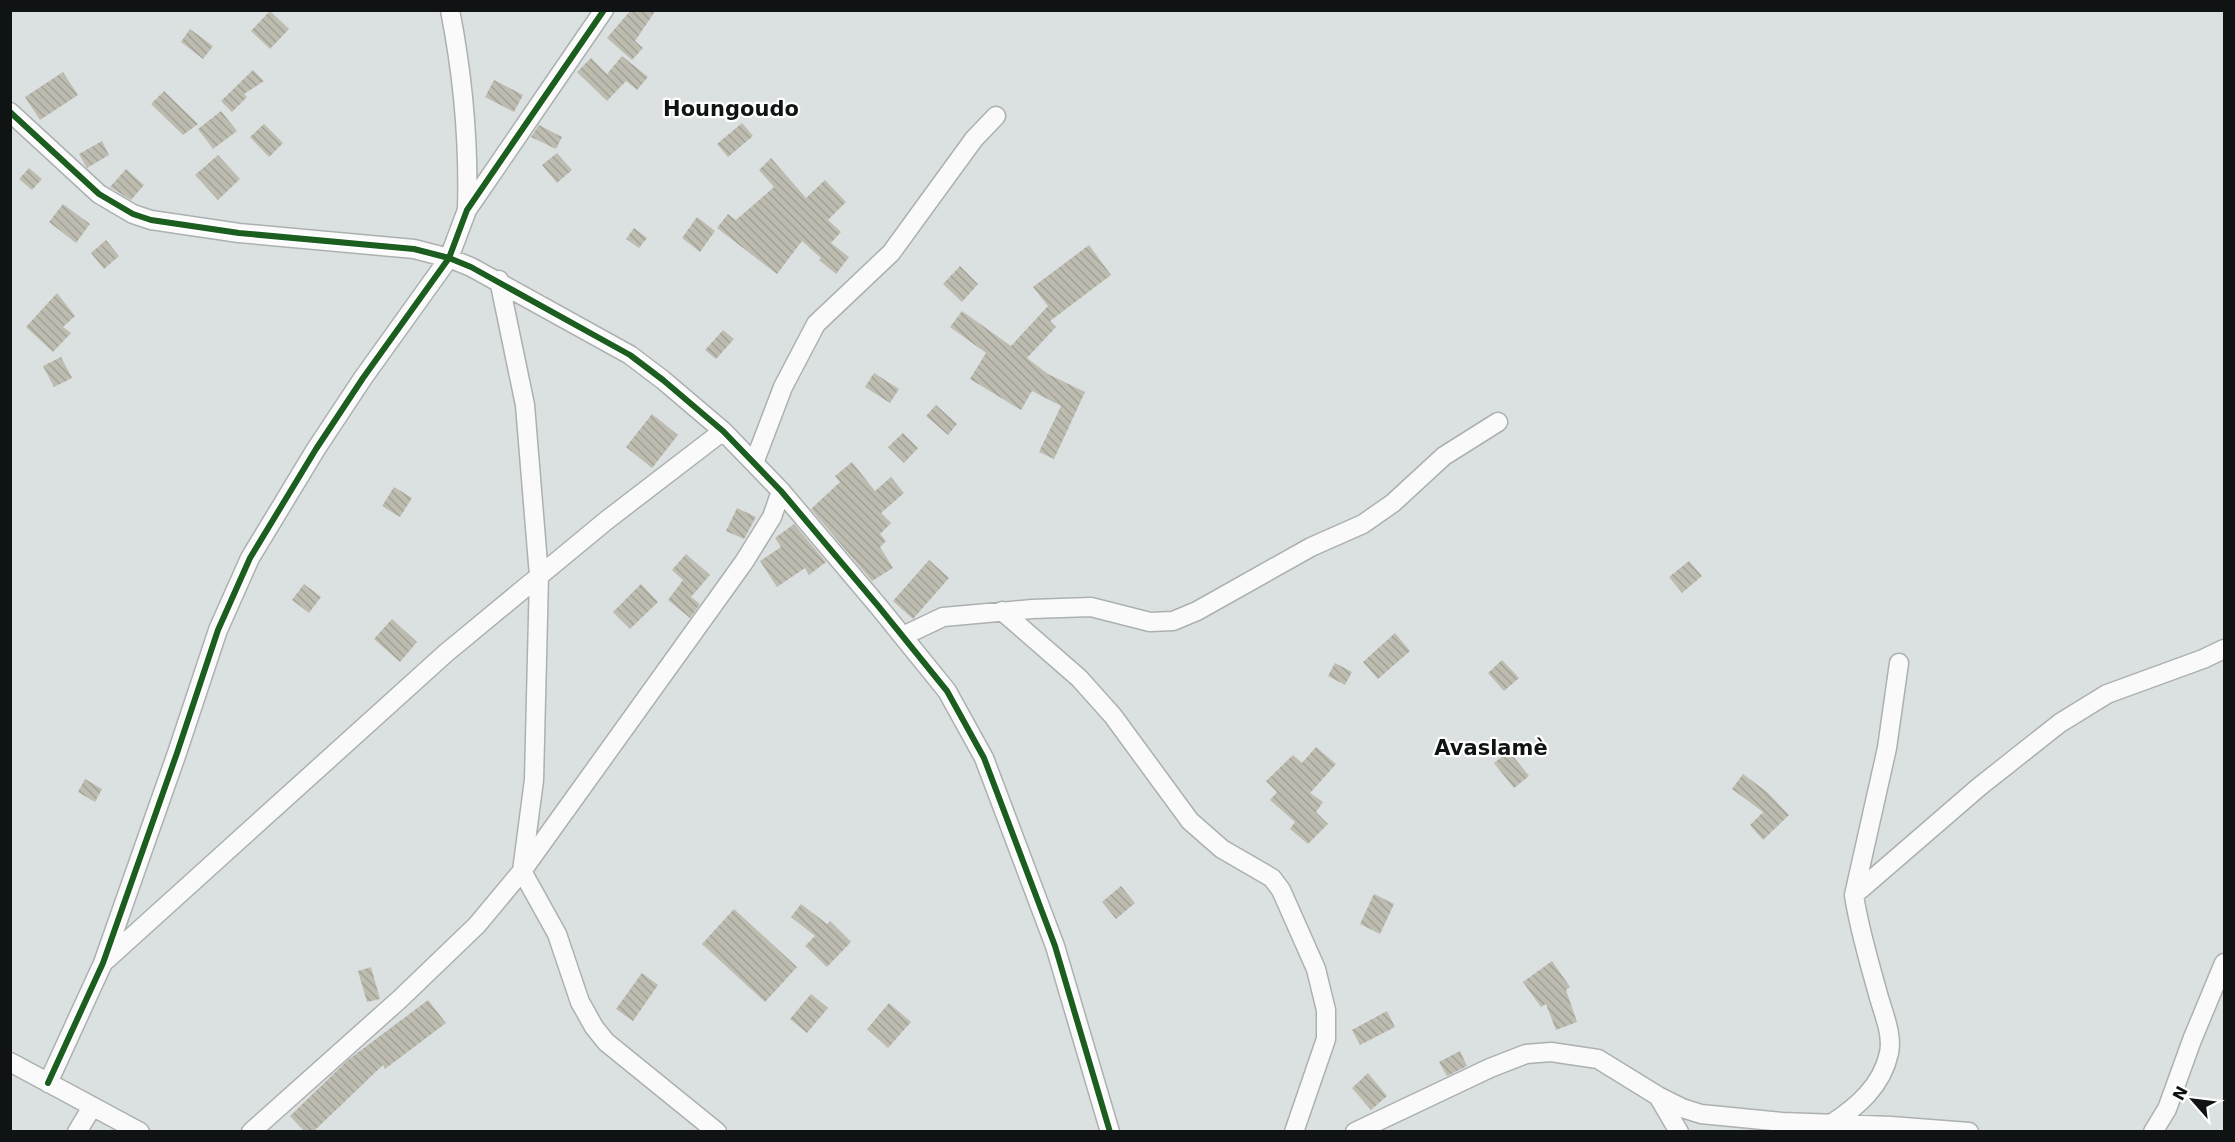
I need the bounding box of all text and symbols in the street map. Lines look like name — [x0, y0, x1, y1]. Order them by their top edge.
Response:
district label: Houngoudo — [663, 97, 799, 121]
district label: Avaslamè — [1434, 736, 1548, 760]
north arrow — [2163, 1070, 2223, 1130]
text: N — [2169, 1083, 2192, 1104]

